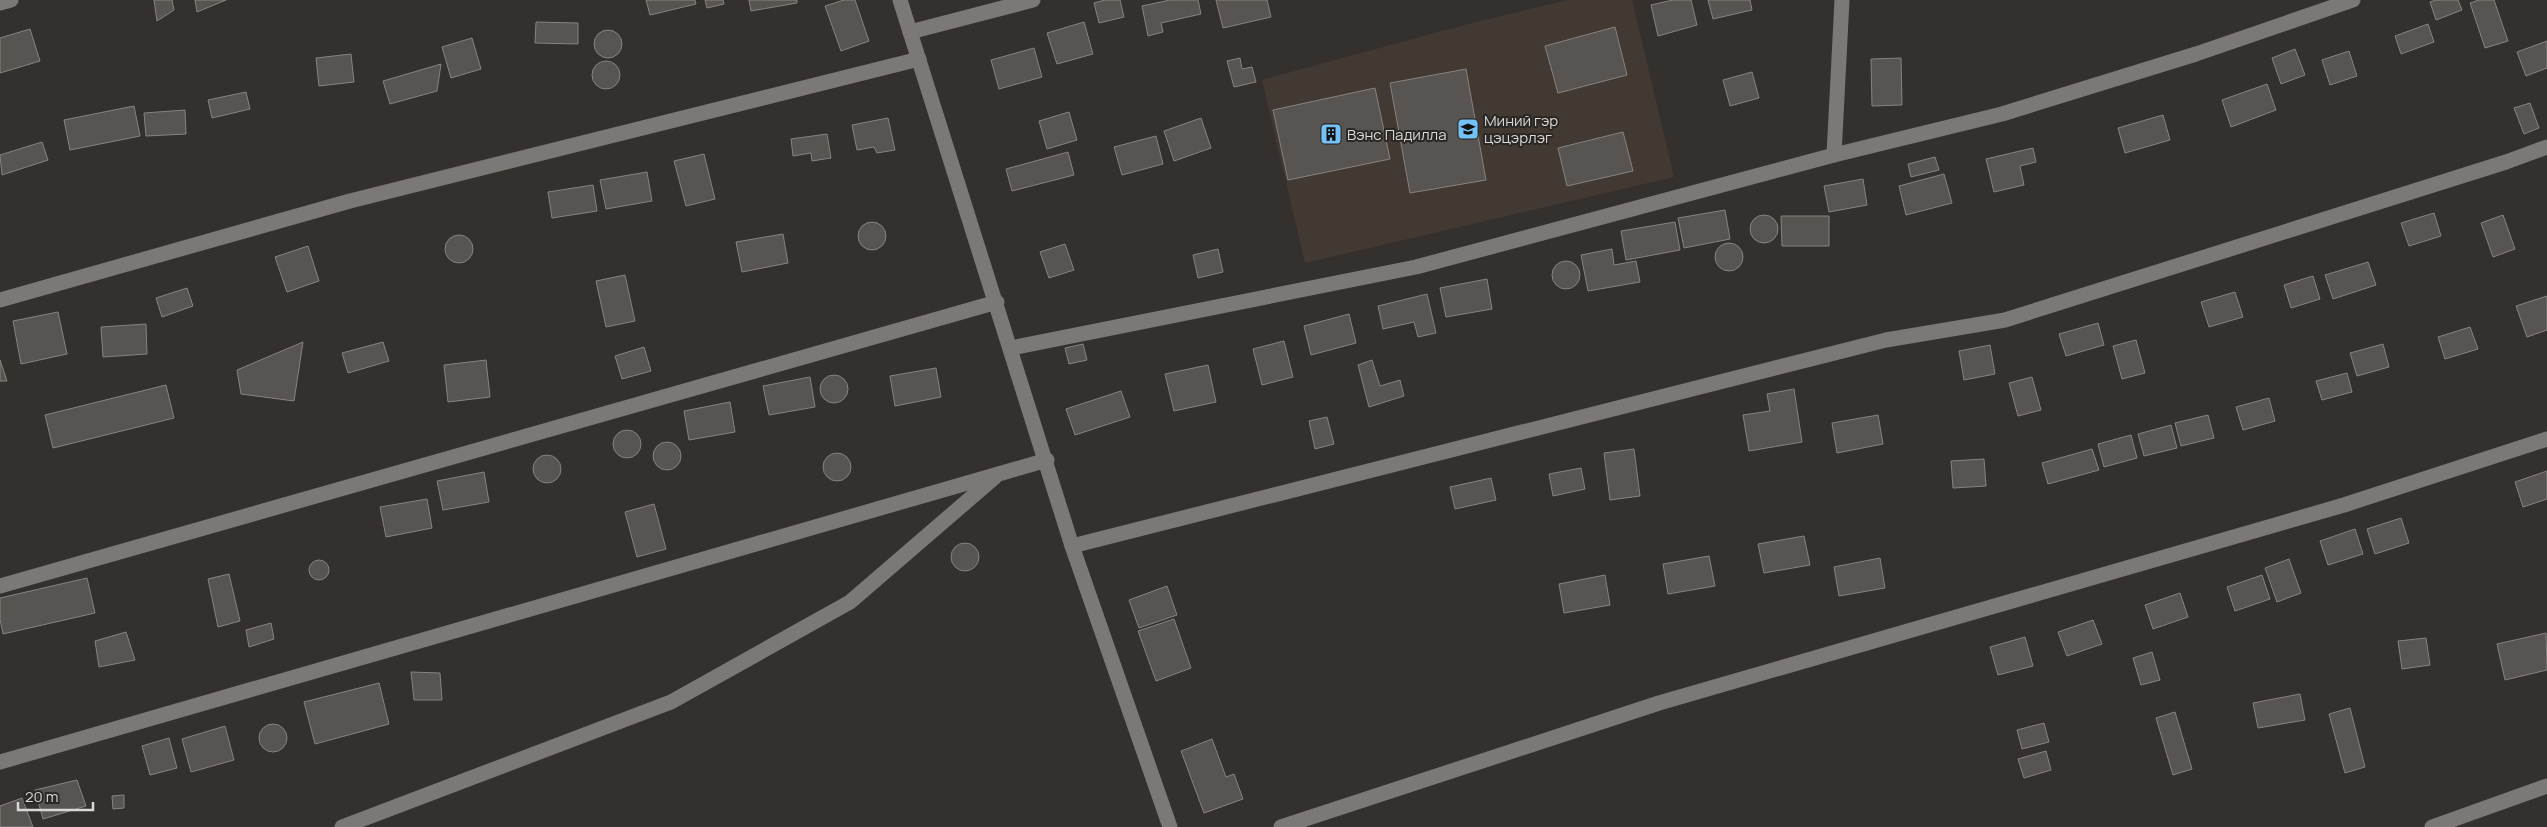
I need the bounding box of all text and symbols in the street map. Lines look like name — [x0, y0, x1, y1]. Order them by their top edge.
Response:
place label: Миний гэр цэцэрлэг — [1484, 110, 1558, 148]
school or university icon: Миний гэр цэцэрлэг — [1456, 117, 1480, 141]
building icon: Вэнс Падилла — [1319, 122, 1343, 146]
place label: Вэнс Падилла — [1347, 124, 1447, 145]
scale bar — [18, 780, 92, 812]
text: 20 m — [25, 786, 58, 807]

